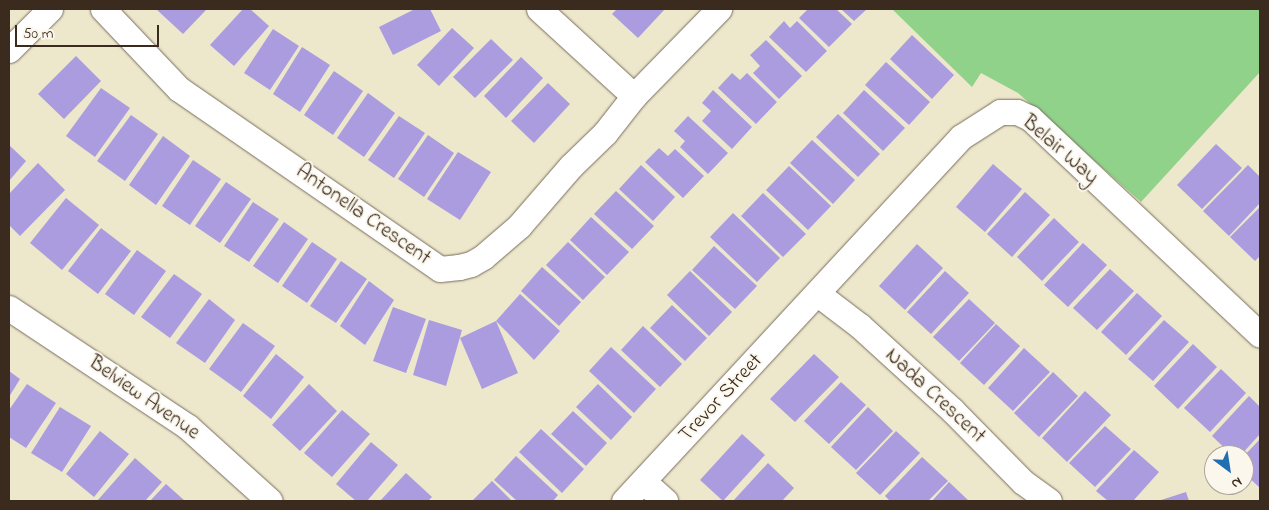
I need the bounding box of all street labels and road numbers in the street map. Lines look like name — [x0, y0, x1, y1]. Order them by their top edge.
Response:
street label: Belair Way — [1017, 110, 1103, 190]
street label: Antonella Crescent — [291, 159, 435, 271]
street label: Nada Crescent — [880, 343, 990, 449]
street label: Trevor Street — [674, 349, 768, 447]
street label: Belview Avenue — [83, 350, 205, 446]

